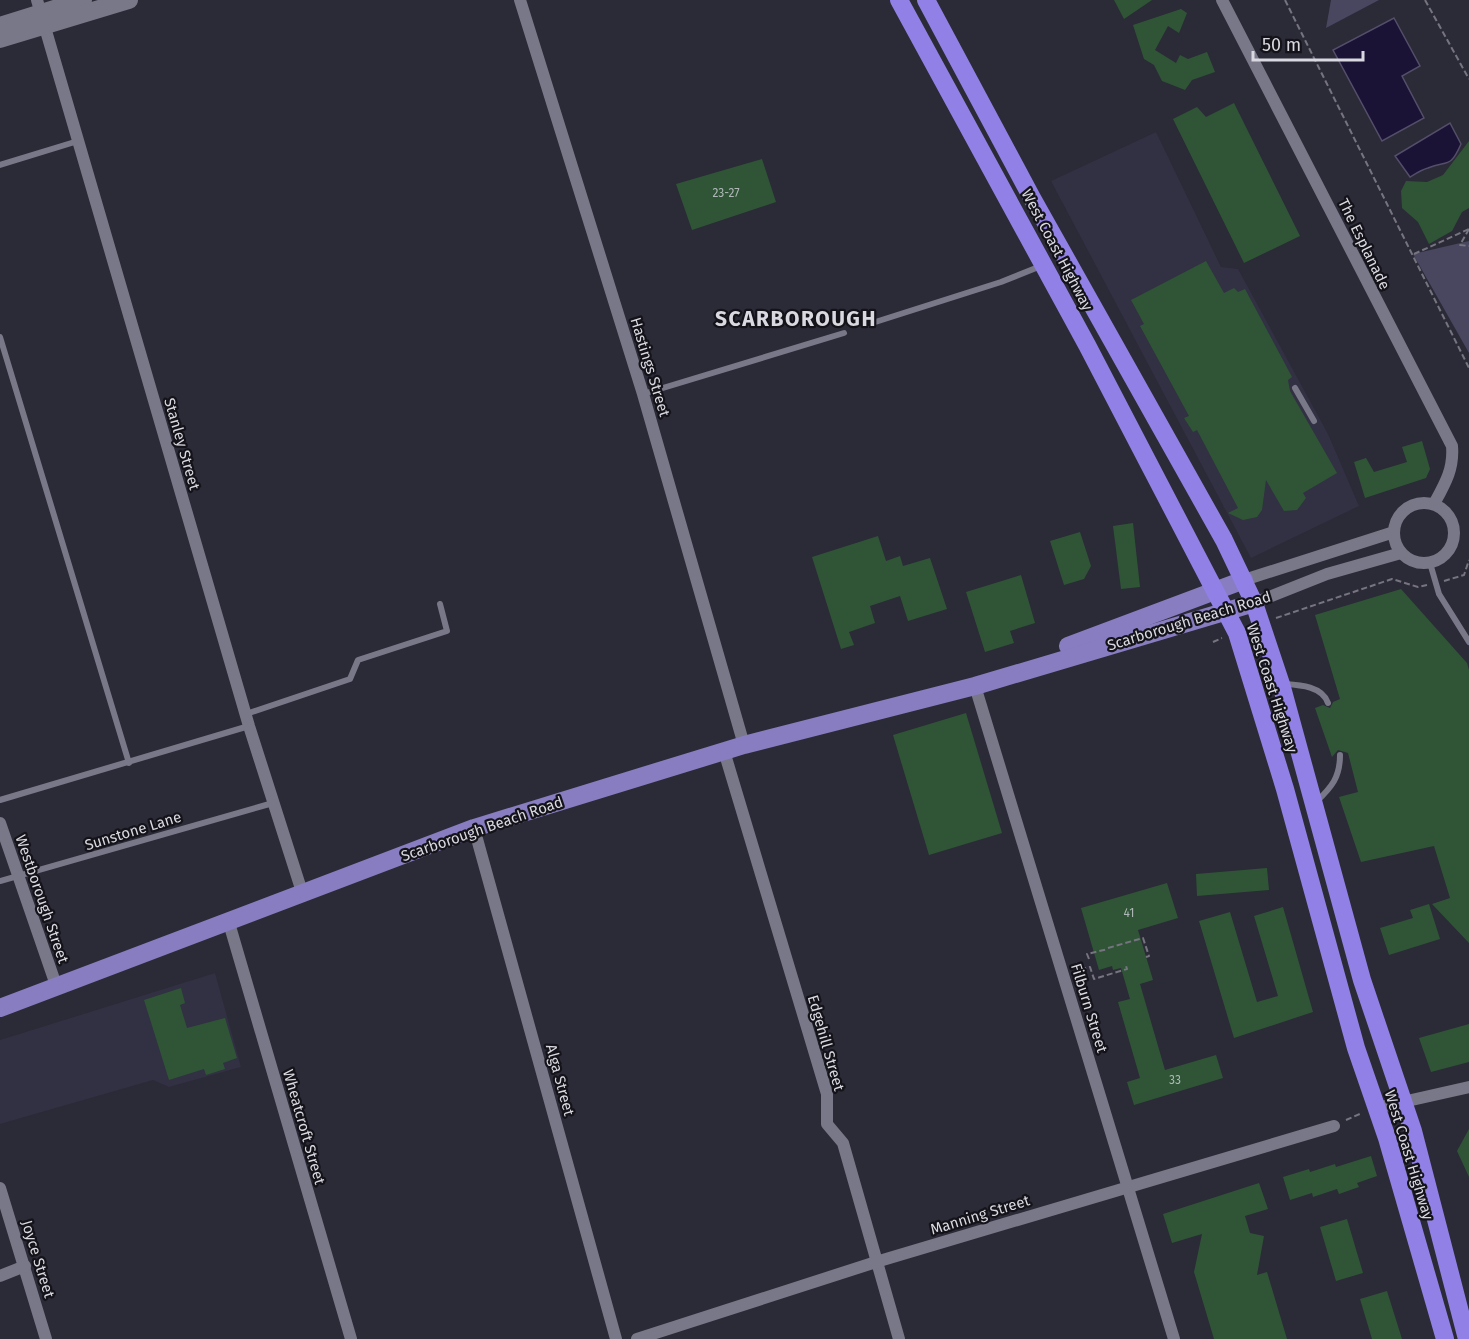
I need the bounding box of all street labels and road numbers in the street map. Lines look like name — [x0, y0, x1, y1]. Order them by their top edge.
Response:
street label: West Coast Highway — [1017, 186, 1097, 314]
street label: The Esplanade — [1334, 196, 1394, 292]
street label: Hastings Street — [626, 315, 674, 419]
street label: Stanley Street — [160, 396, 204, 493]
street label: Scarborough Beach Road — [1105, 588, 1273, 654]
street label: West Coast Highway — [1243, 621, 1302, 755]
street label: Scarborough Beach Road — [399, 793, 565, 865]
street label: Sunstone Lane — [83, 808, 183, 854]
street label: Westborough Street — [12, 832, 73, 966]
street label: Filburn Street — [1067, 961, 1111, 1055]
street label: Edgehill Street — [804, 993, 848, 1094]
street label: Alga Street — [542, 1042, 578, 1118]
street label: Wheatcroft Street — [279, 1067, 329, 1187]
street label: West Coast Highway — [1381, 1088, 1437, 1223]
street label: Manning Street — [928, 1191, 1032, 1239]
street label: Joyce Street — [18, 1218, 59, 1301]

